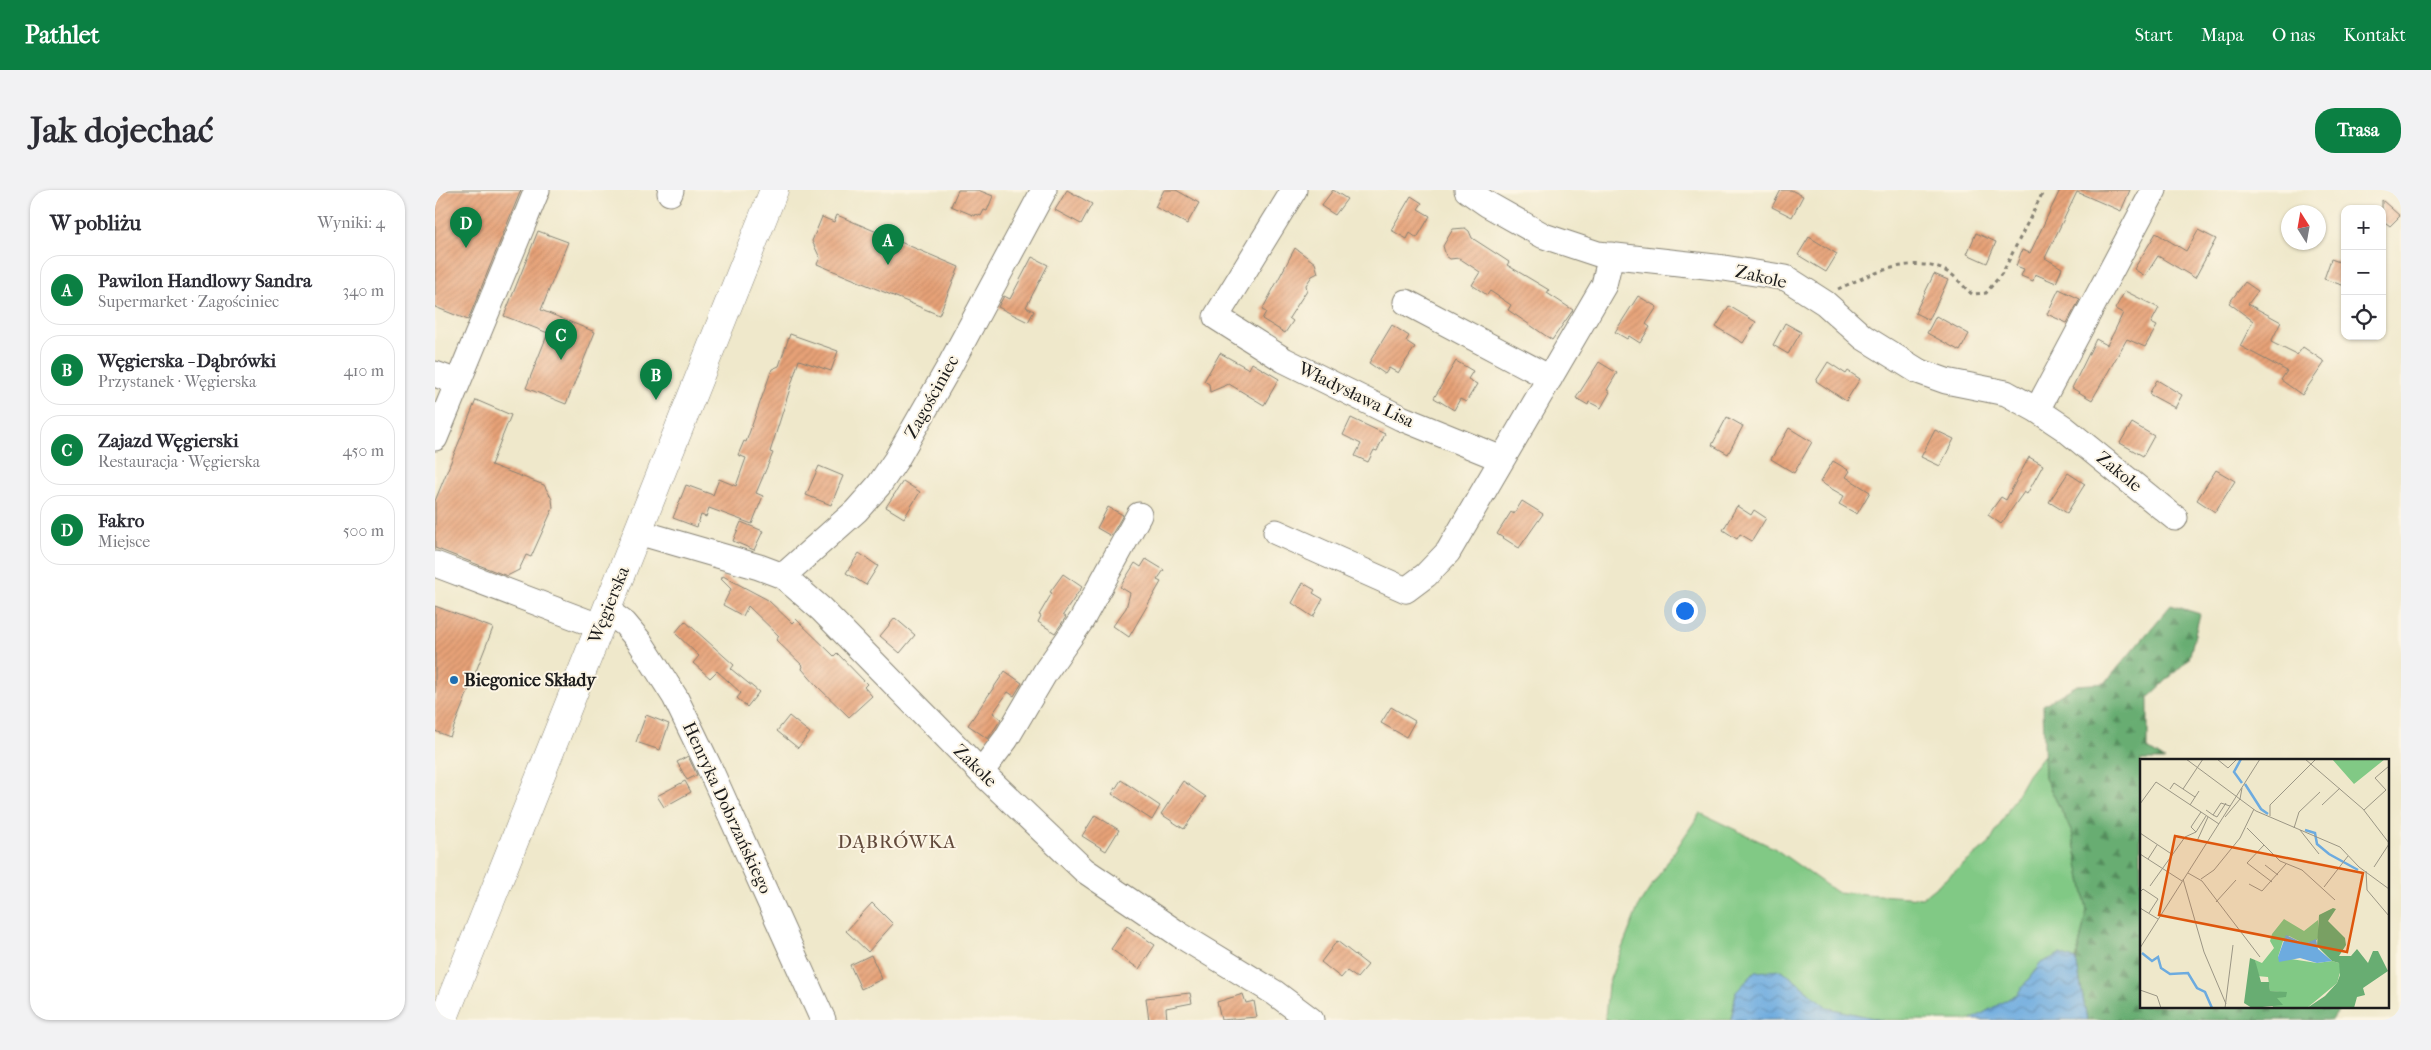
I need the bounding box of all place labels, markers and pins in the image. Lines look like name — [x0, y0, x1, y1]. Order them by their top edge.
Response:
pin: D — [450, 207, 482, 248]
pin: A — [872, 224, 904, 265]
pin: C — [545, 319, 577, 360]
pin: B — [640, 359, 672, 400]
place label: Biegonice Składy — [464, 670, 597, 691]
marker: Biegonice Składy — [448, 674, 460, 686]

